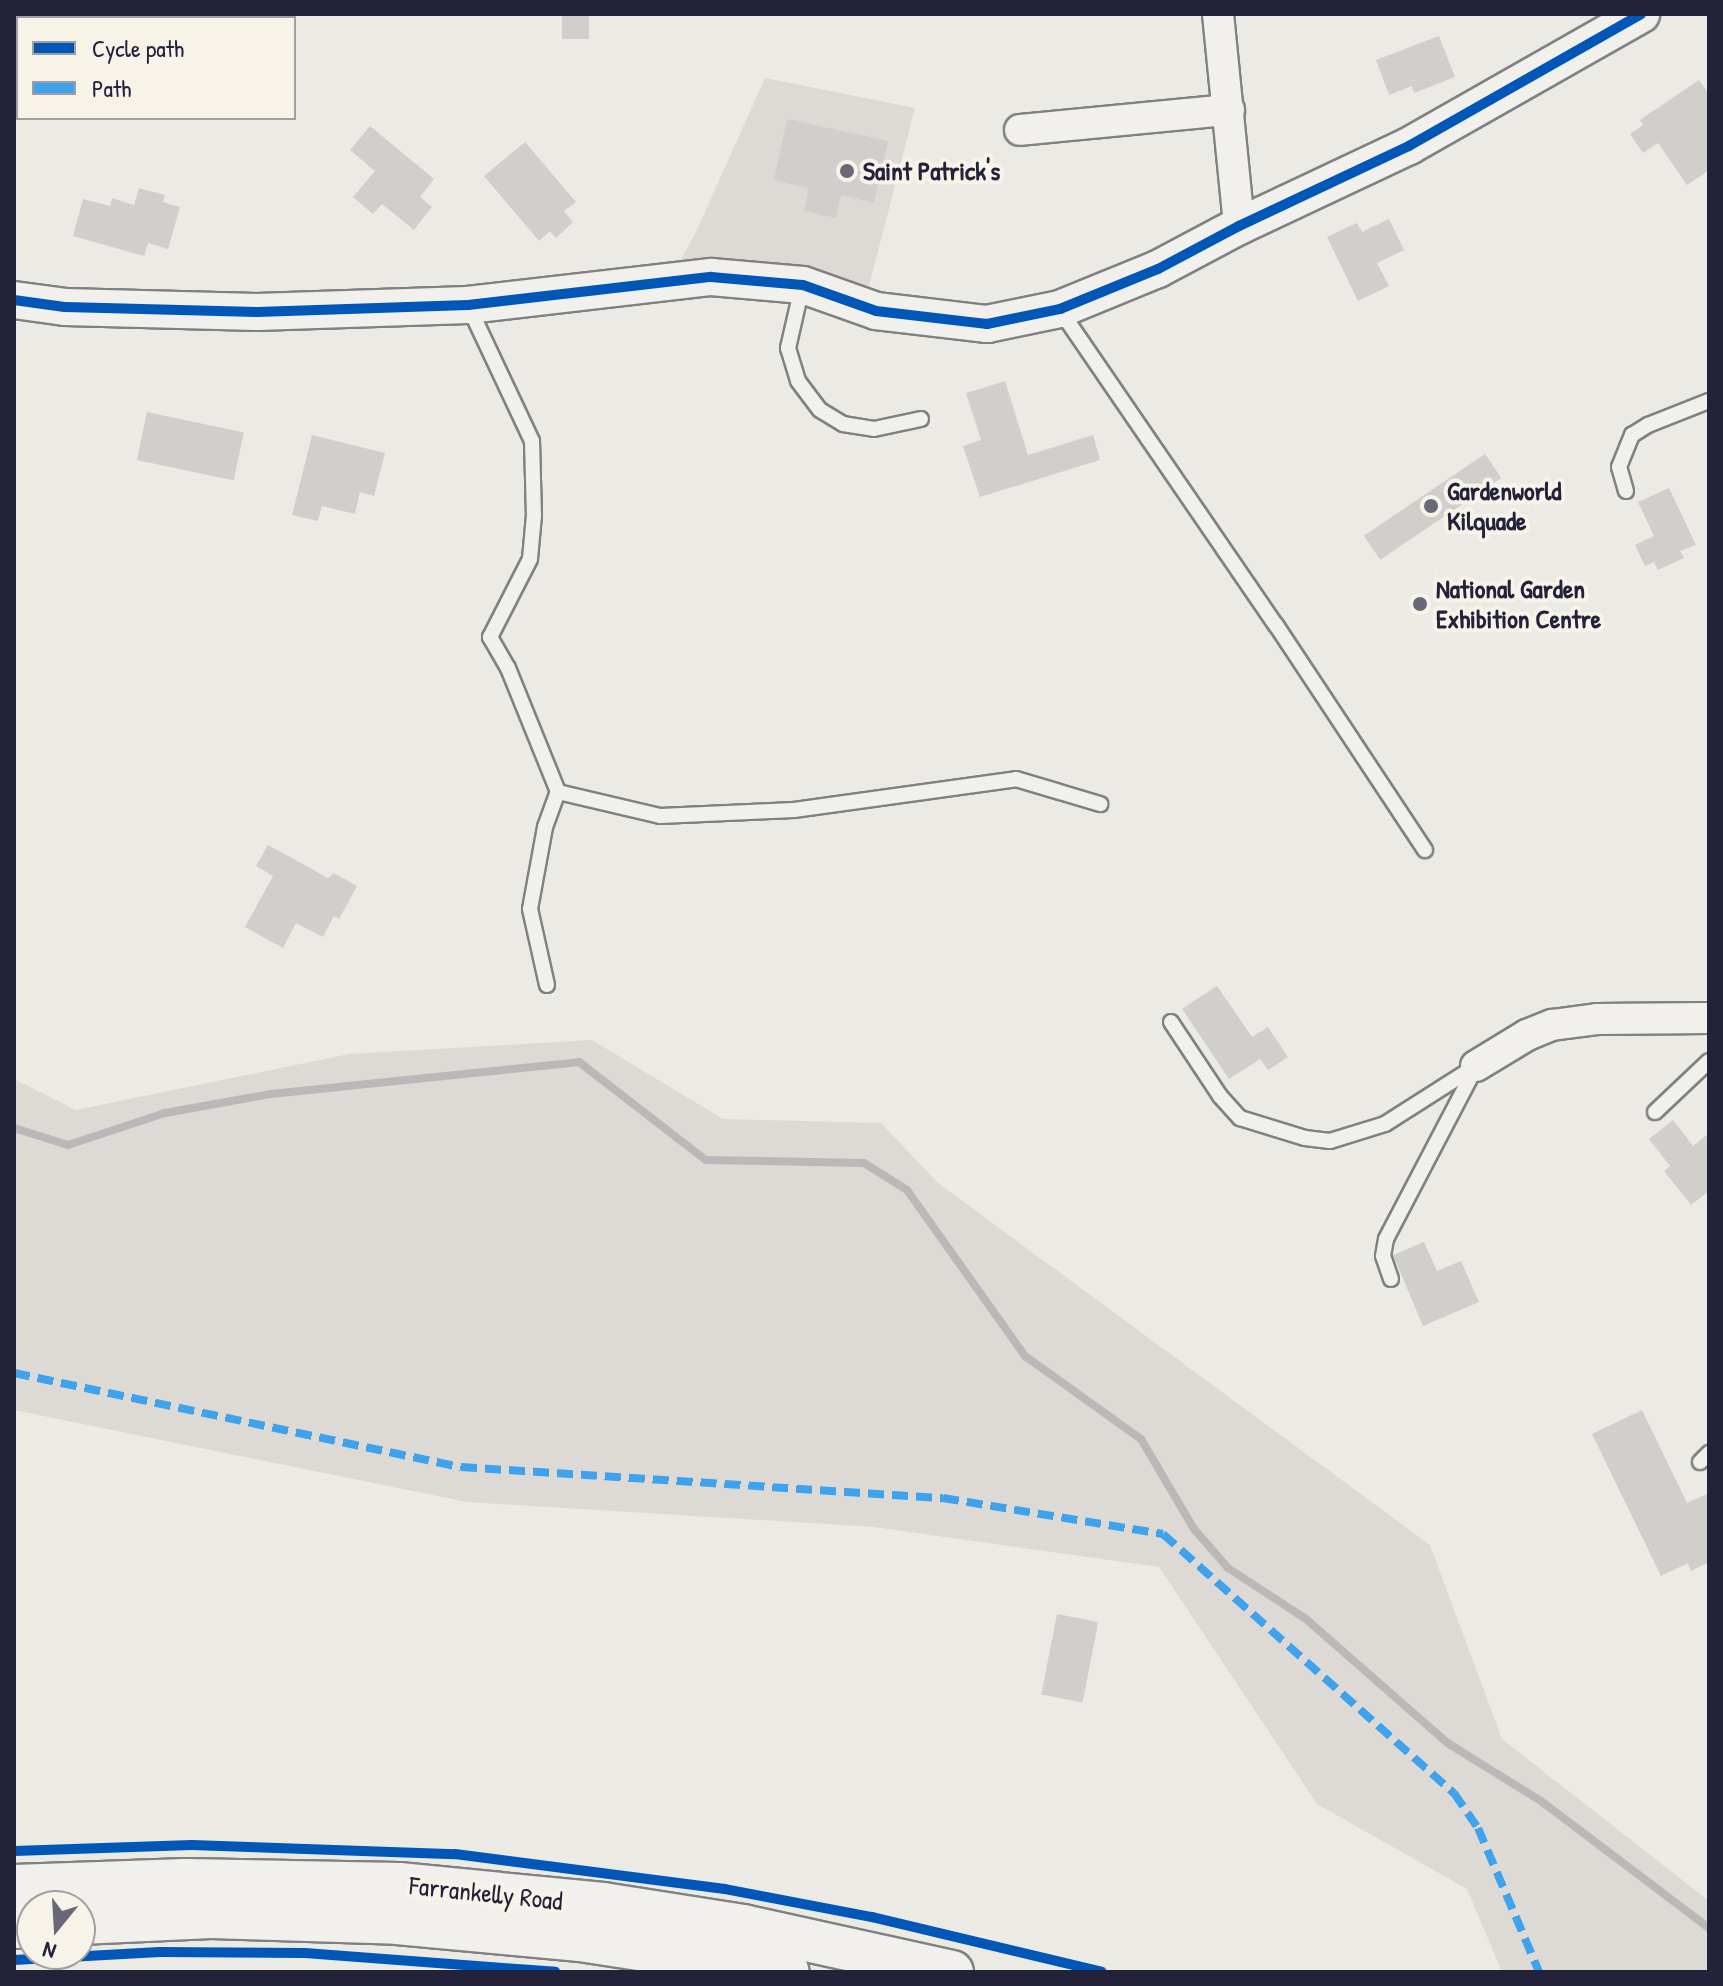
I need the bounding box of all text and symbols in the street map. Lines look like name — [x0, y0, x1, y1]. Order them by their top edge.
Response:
legend — [16, 16, 296, 120]
text: Cycle path — [92, 32, 184, 64]
text: Path — [92, 72, 131, 104]
place label: Saint Patrick's — [863, 155, 1000, 187]
marker: Saint Patrick's — [838, 162, 856, 180]
place label: Gardenworld Kilquade — [1447, 475, 1562, 536]
marker: Gardenworld Kilquade — [1422, 497, 1440, 515]
place label: National Garden Exhibition Centre — [1436, 573, 1601, 634]
marker: National Garden Exhibition Centre — [1411, 595, 1429, 613]
street label: Farrankelly Road — [408, 1869, 564, 1917]
north arrow — [16, 1890, 96, 1970]
text: N — [39, 1935, 59, 1967]

